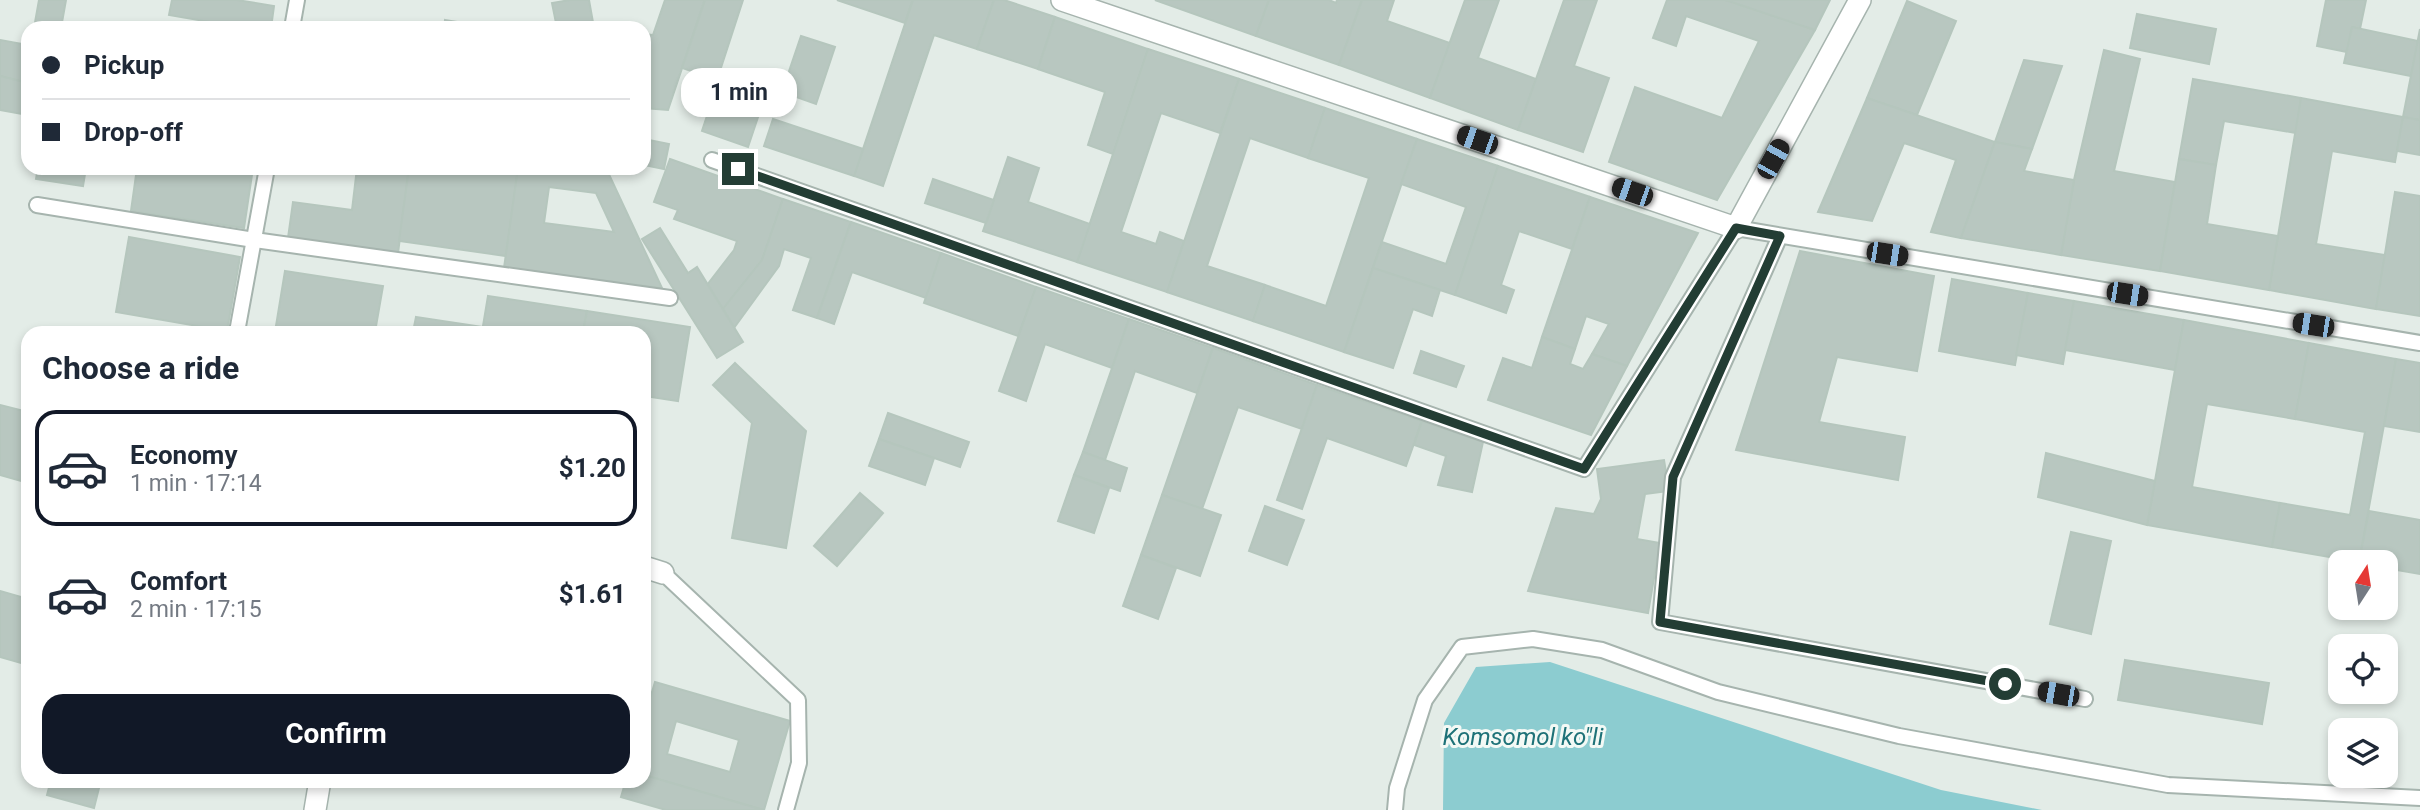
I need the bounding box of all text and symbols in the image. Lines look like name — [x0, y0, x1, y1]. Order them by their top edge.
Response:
text: Pickup — [84, 50, 164, 80]
callout: 1 min — [680, 68, 796, 116]
text: 1 min — [710, 79, 768, 106]
text: Drop-off — [84, 117, 183, 147]
car — [1454, 123, 1501, 157]
car — [1754, 136, 1793, 182]
route end — [722, 153, 754, 185]
car — [1609, 175, 1656, 209]
car — [1865, 240, 1910, 268]
car — [2105, 280, 2150, 308]
car — [2291, 311, 2336, 339]
text: Choose a ride — [42, 349, 239, 387]
icon: car — [46, 437, 109, 500]
text: Economy — [130, 440, 237, 470]
text: $1.20 — [559, 453, 626, 483]
text: 1 min · 17:14 — [130, 470, 262, 497]
north arrow — [2328, 550, 2398, 620]
map controls — [2328, 550, 2398, 788]
icon: car — [46, 563, 109, 626]
text: Comfort — [130, 566, 227, 596]
text: $1.61 — [559, 579, 626, 609]
text: 2 min · 17:15 — [130, 596, 262, 623]
button: locate — [2328, 634, 2398, 704]
route start — [1989, 668, 2021, 700]
car — [2036, 680, 2081, 708]
button: Confirm — [42, 694, 630, 774]
button: layers — [2328, 718, 2398, 788]
water label: Komsomol ko"li — [1443, 723, 1604, 751]

